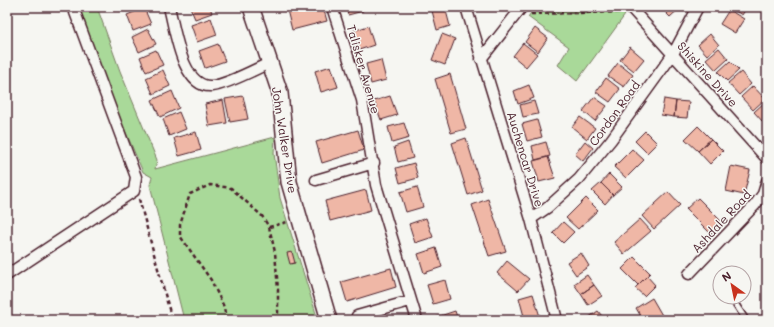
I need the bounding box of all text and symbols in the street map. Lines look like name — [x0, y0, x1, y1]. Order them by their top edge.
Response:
street label: Talisker Avenue — [344, 23, 384, 115]
street label: Shiskine Drive — [674, 38, 742, 110]
street label: Cordon Road — [585, 77, 643, 149]
street label: John Walker Drive — [269, 86, 301, 194]
street label: Auchencar Drive — [504, 109, 548, 209]
street label: Ashdale Road — [688, 186, 754, 256]
north arrow — [712, 265, 752, 305]
text: N — [719, 268, 734, 285]

